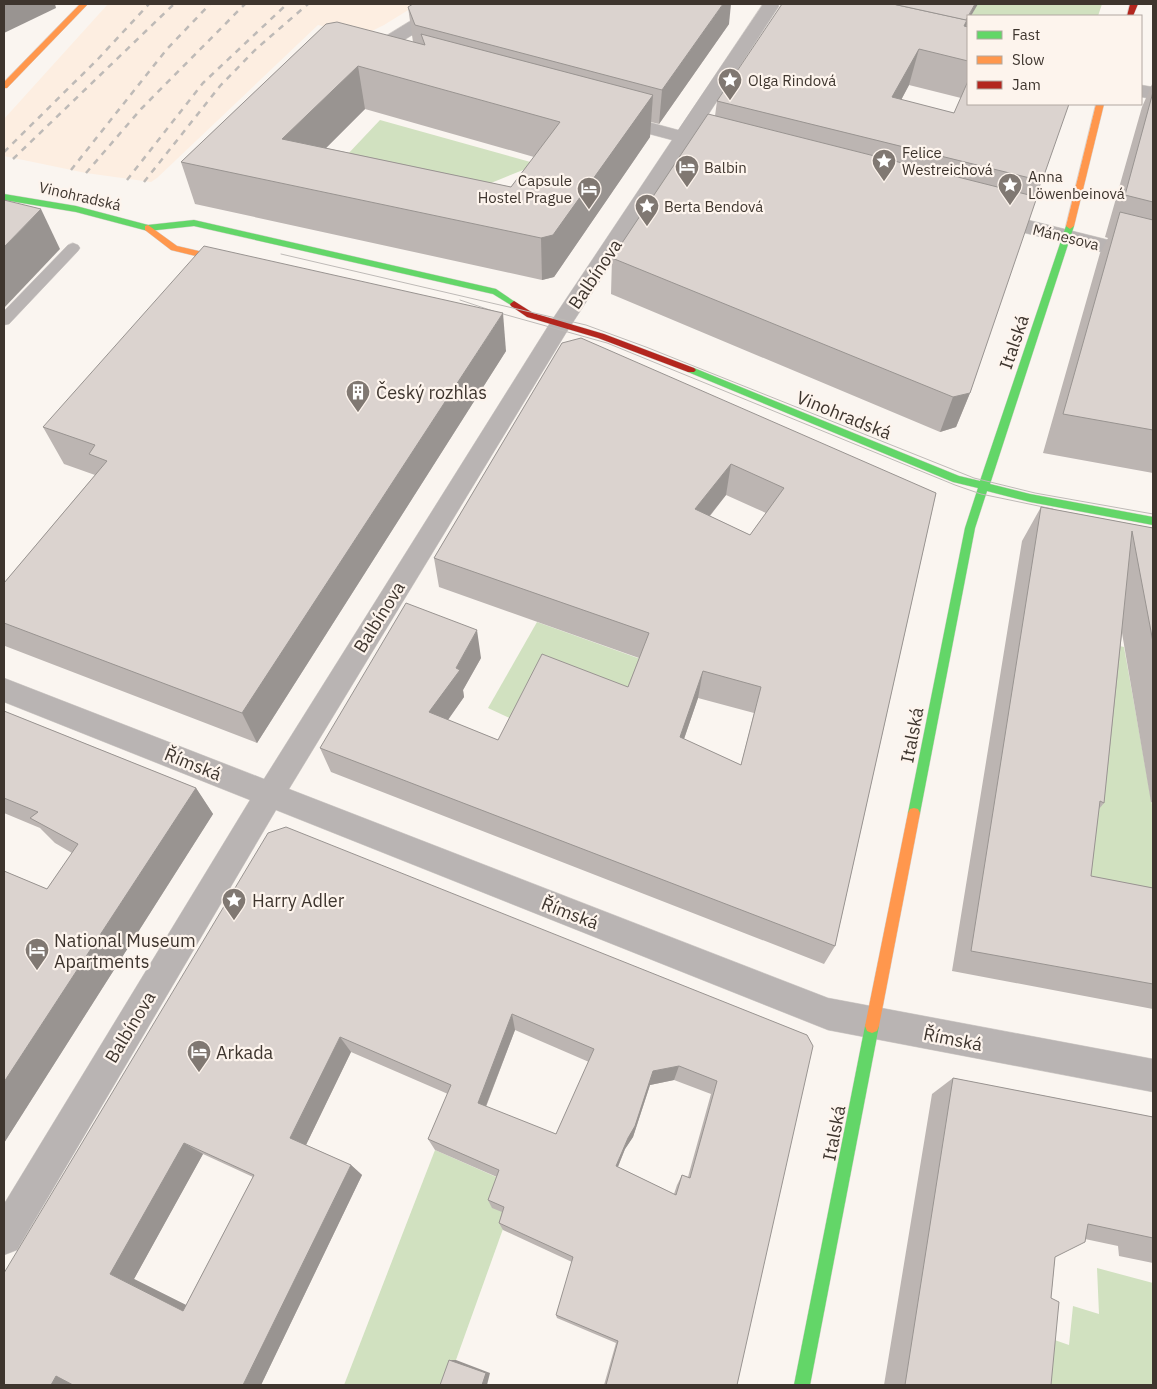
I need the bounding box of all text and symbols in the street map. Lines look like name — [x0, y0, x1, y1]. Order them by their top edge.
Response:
legend — [967, 15, 1142, 105]
text: Fast — [1012, 25, 1040, 44]
text: Slow — [1012, 50, 1045, 69]
place icon: Olga Rindová — [717, 67, 743, 101]
place label: Olga Rindová — [748, 71, 836, 90]
text: Jam — [1012, 75, 1041, 94]
place label: Felice Westreichová — [902, 143, 993, 179]
place icon: Felice Westreichová — [871, 148, 897, 182]
hotel icon: Balbin — [674, 154, 700, 188]
place label: Balbin — [704, 158, 747, 177]
place label: Anna Lӧwenbeinová — [1028, 167, 1125, 203]
place label: Capsule Hostel Prague — [478, 171, 572, 207]
place icon: Anna Lӧwenbeinová — [997, 172, 1023, 206]
hotel icon: Capsule Hostel Prague — [576, 176, 602, 210]
street label: Vinohradská — [37, 177, 123, 215]
place icon: Berta Bendová — [634, 193, 660, 227]
place label: Berta Bendová — [664, 197, 763, 216]
street label: Mánesova — [1031, 220, 1101, 254]
street label: Balbínova — [563, 234, 627, 313]
street label: Italská — [994, 312, 1034, 372]
building icon: Český rozhlas — [345, 379, 371, 413]
place label: Český rozhlas — [376, 380, 487, 404]
street label: Vinohradská — [793, 386, 895, 445]
street label: Balbínova — [348, 577, 410, 657]
street label: Italská — [895, 705, 929, 765]
street label: Římská — [161, 742, 225, 786]
place icon: Harry Adler — [221, 887, 247, 921]
place label: Harry Adler — [252, 889, 345, 912]
street label: Římská — [538, 892, 602, 935]
place label: National Museum Apartments — [54, 929, 196, 973]
hotel icon: National Museum Apartments — [24, 937, 50, 971]
street label: Balbínova — [100, 987, 161, 1067]
street label: Římská — [922, 1022, 985, 1056]
hotel icon: Arkada — [186, 1039, 212, 1073]
place label: Arkada — [216, 1041, 274, 1064]
street label: Italská — [817, 1103, 851, 1163]

